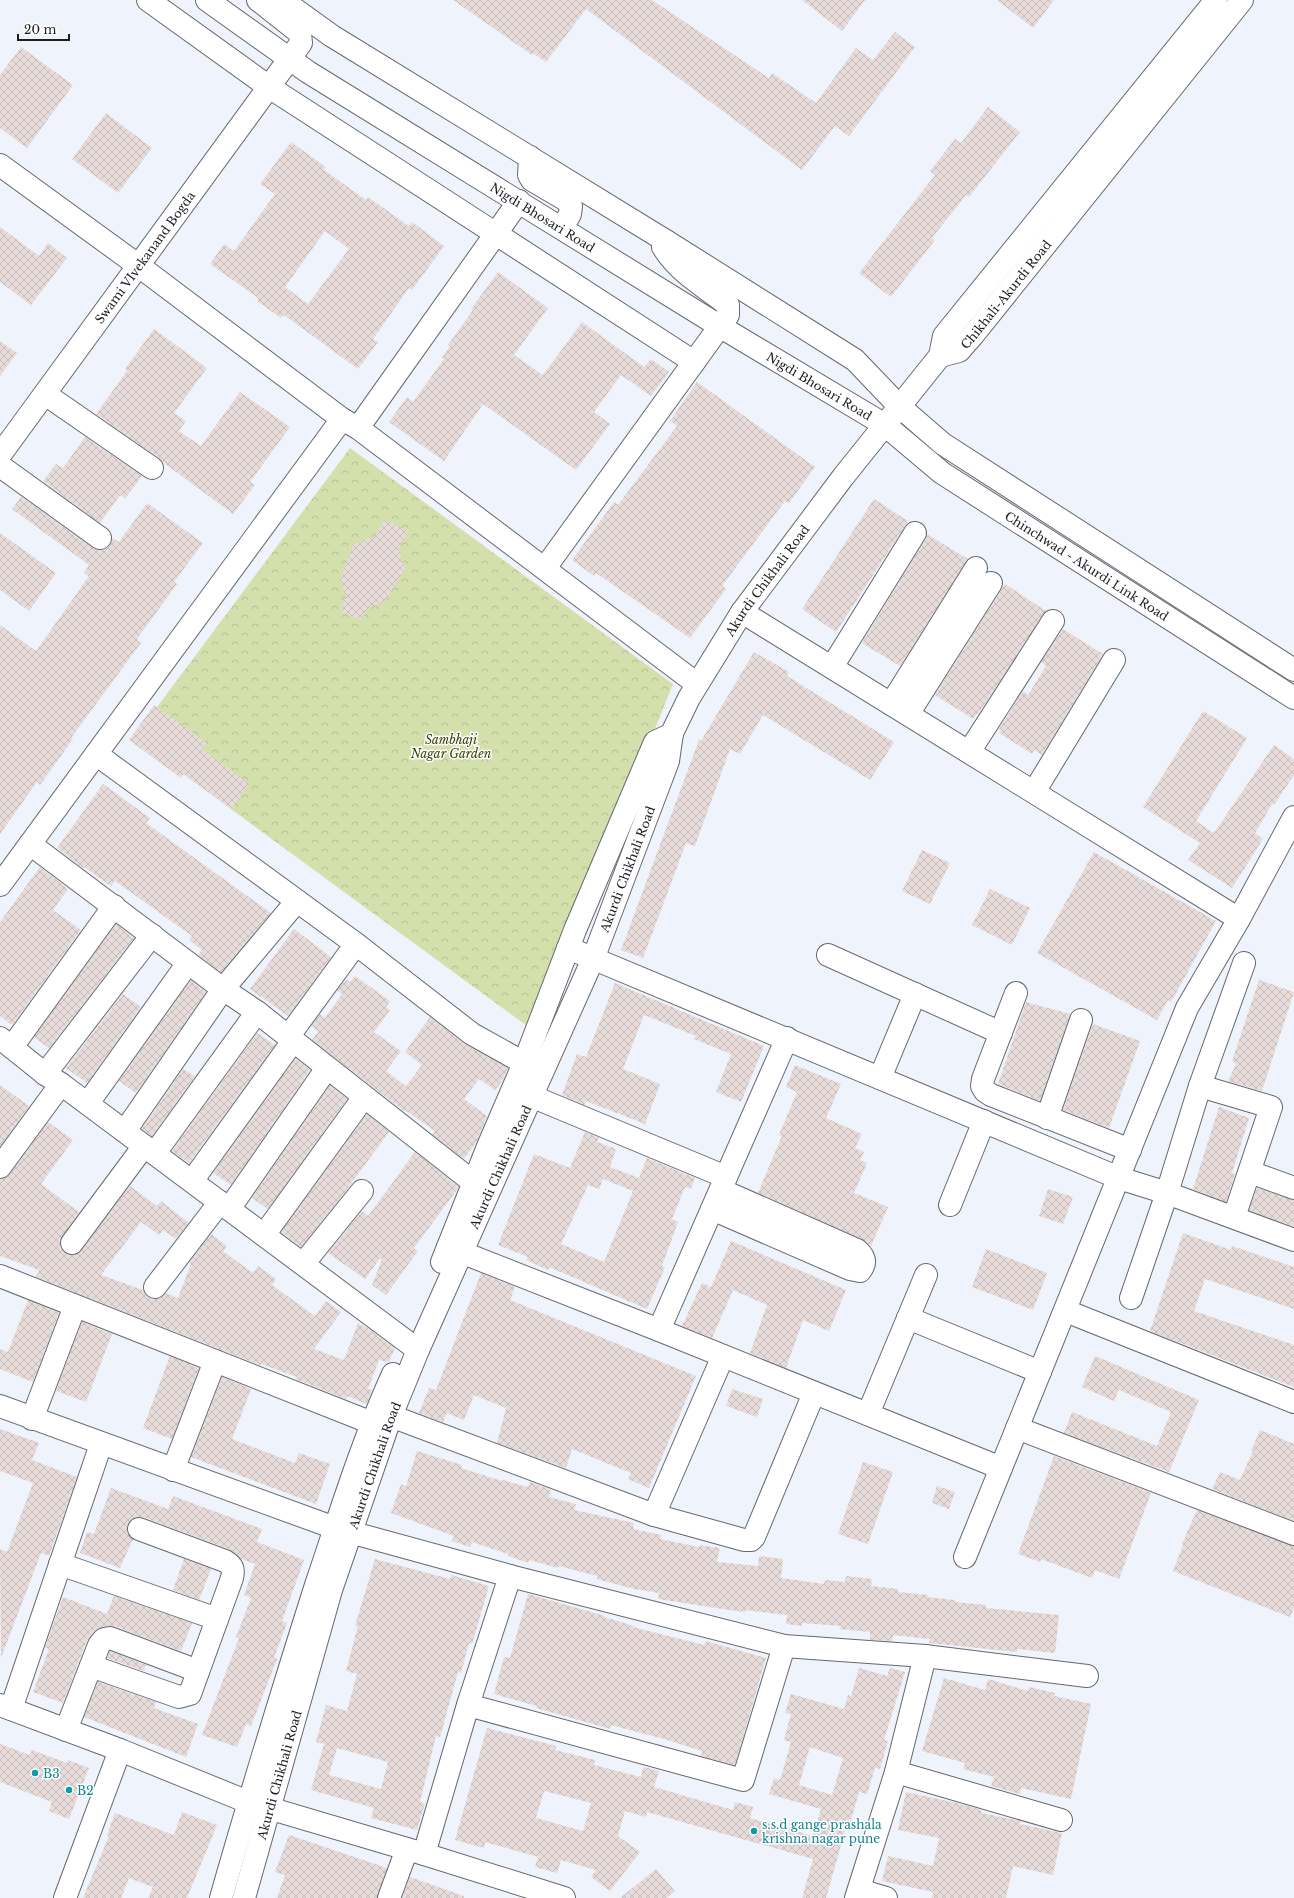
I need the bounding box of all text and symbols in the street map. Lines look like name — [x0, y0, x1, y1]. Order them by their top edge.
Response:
scale bar — [18, 16, 69, 42]
text: 20 m — [24, 22, 56, 37]
street label: Nigdi Bhosari Road — [488, 179, 598, 255]
street label: Swami VIvekanand Bogda — [91, 188, 198, 326]
street label: Chikhali-Akurdi Road — [957, 237, 1054, 352]
street label: Nigdi Bhosari Road — [764, 348, 875, 423]
street label: Chinchwad - Akurdi Link Road — [1002, 508, 1172, 623]
street label: Akurdi Chikhali Road — [721, 522, 812, 639]
park label: Sambhaji Nagar Garden — [410, 732, 492, 761]
street label: Akurdi Chikhali Road — [596, 804, 658, 935]
street label: Akurdi Chikhali Road — [465, 1103, 534, 1232]
street label: Akurdi Chikhali Road — [345, 1400, 404, 1532]
street label: Akurdi Chikhali Road — [253, 1708, 304, 1842]
place label: B3 — [43, 1766, 60, 1781]
marker: B3 — [30, 1768, 40, 1778]
place label: B2 — [77, 1783, 94, 1798]
marker: B2 — [64, 1785, 74, 1795]
place label: s.s.d gange prashala krishna nagar pune — [762, 1817, 882, 1846]
marker: s.s.d gange prashala krishna nagar pune — [749, 1826, 759, 1836]

